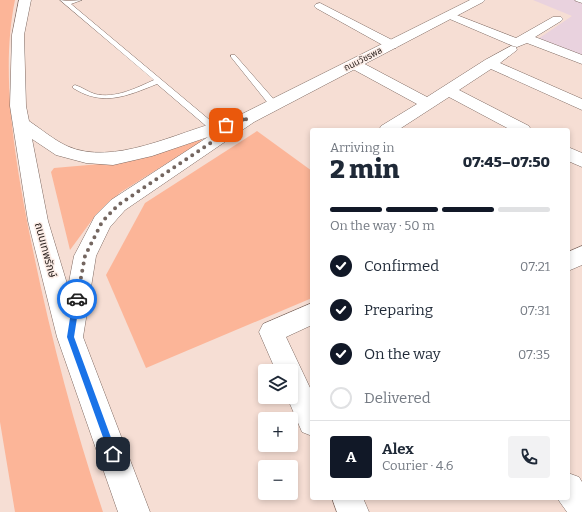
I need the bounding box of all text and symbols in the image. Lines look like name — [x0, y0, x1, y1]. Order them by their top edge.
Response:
street label: ถนนวัชรพล — [342, 45, 384, 73]
pin — [209, 108, 243, 142]
icon: bag — [215, 114, 237, 136]
text: Arriving in — [330, 140, 395, 155]
text: 07:45–07:50 — [463, 153, 550, 171]
text: 2 min — [330, 154, 400, 185]
text: On the way · 50 m — [330, 218, 435, 233]
street label: ถนนเทพรักษ์ — [32, 221, 59, 279]
icon: check — [330, 255, 352, 277]
text: Confirmed — [364, 257, 439, 275]
text: 07:21 — [520, 259, 550, 274]
courier — [57, 279, 97, 319]
icon: car — [66, 288, 88, 310]
icon: check — [330, 299, 352, 321]
text: Preparing — [364, 301, 433, 319]
text: 07:31 — [520, 303, 550, 318]
icon: check — [330, 343, 352, 365]
text: On the way — [364, 345, 441, 363]
text: 07:35 — [518, 347, 550, 362]
map controls — [258, 364, 298, 500]
button: layers — [258, 364, 298, 404]
text: Delivered — [364, 389, 431, 407]
button: + — [258, 412, 298, 452]
button: phone — [508, 436, 550, 478]
pin — [96, 437, 130, 471]
text: Alex — [382, 440, 414, 458]
icon: home — [102, 443, 124, 465]
text: A — [346, 448, 356, 466]
text: Courier · 4.6 — [382, 458, 454, 473]
button: − — [258, 460, 298, 500]

